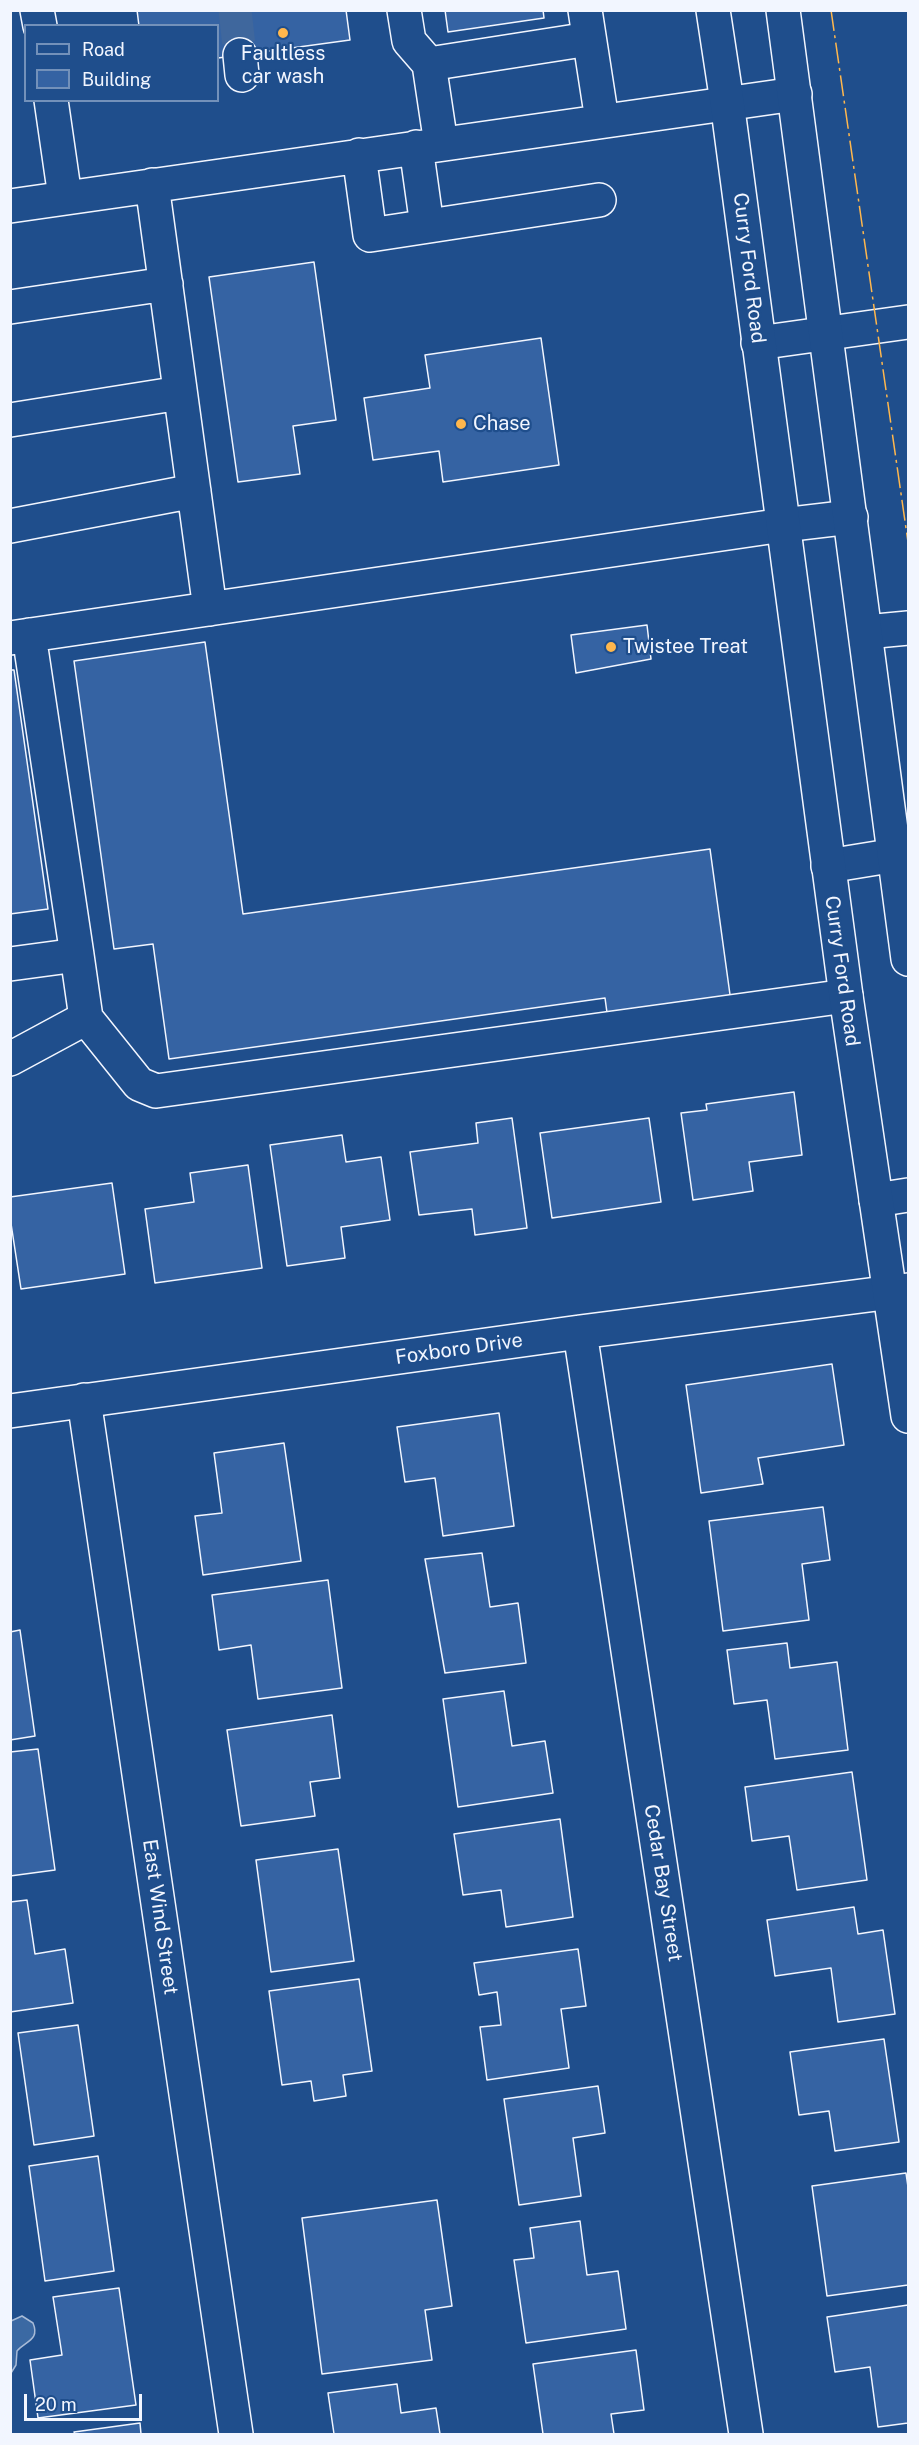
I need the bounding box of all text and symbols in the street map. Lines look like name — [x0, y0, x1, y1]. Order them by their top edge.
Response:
legend — [24, 24, 219, 102]
marker: Faultless car wash — [276, 26, 290, 40]
text: Road — [82, 39, 125, 60]
place label: Faultless car wash — [241, 42, 325, 89]
text: Building — [82, 69, 151, 90]
street label: Curry Ford Road — [728, 191, 770, 345]
place label: Chase — [473, 412, 531, 436]
marker: Chase — [454, 417, 468, 431]
place label: Twistee Treat — [623, 635, 748, 659]
marker: Twistee Treat — [604, 640, 618, 654]
street label: Curry Ford Road — [820, 894, 864, 1048]
street label: Foxboro Drive — [394, 1328, 524, 1370]
street label: Cedar Bay Street — [639, 1803, 687, 1963]
street label: East Wind Street — [137, 1838, 183, 1996]
scale bar — [27, 2382, 146, 2420]
text: 20 m — [35, 2394, 77, 2415]

